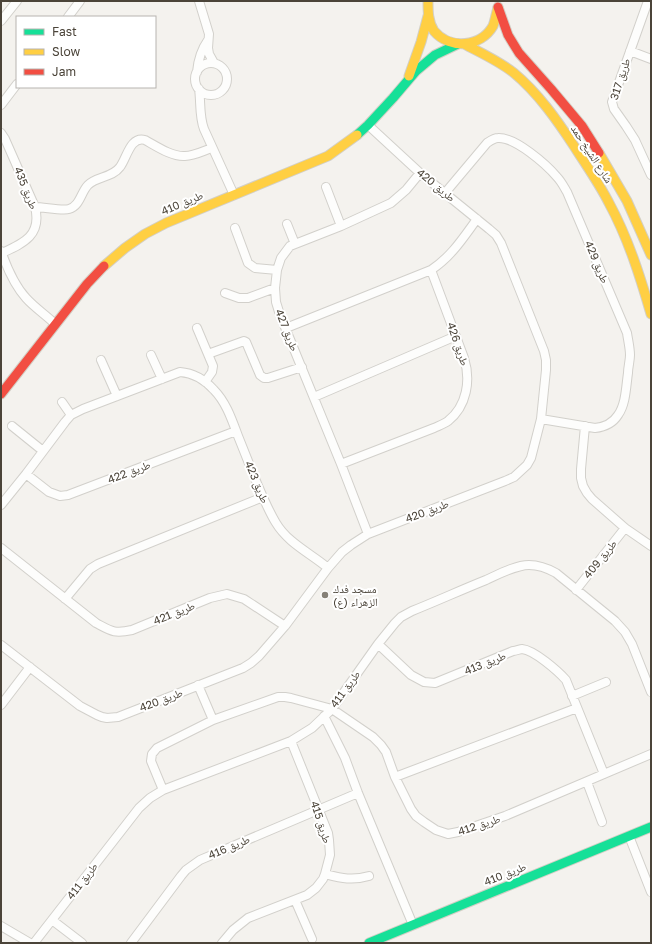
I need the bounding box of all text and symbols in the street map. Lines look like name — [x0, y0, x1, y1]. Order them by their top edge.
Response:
legend — [16, 16, 156, 88]
text: Fast — [52, 24, 77, 39]
text: Slow — [52, 44, 80, 59]
street label: طريق 317 — [607, 56, 633, 102]
text: Jam — [52, 64, 76, 79]
street label: شارع الشيخ حمد — [568, 122, 616, 186]
street label: طريق 435 — [11, 165, 41, 211]
street label: طريق 420 — [414, 165, 458, 205]
street label: طريق 410 — [159, 188, 205, 218]
street label: طريق 429 — [582, 239, 612, 285]
street label: طريق 427 — [272, 307, 302, 353]
street label: طريق 426 — [444, 320, 472, 368]
street label: طريق 422 — [106, 457, 152, 487]
street label: طريق 423 — [242, 459, 272, 505]
street label: طريق 420 — [403, 496, 451, 526]
street label: طريق 409 — [580, 537, 620, 581]
place label: مسجد فدك الزهراء (ع) — [333, 582, 378, 609]
marker: مسجد فدك الزهراء (ع) — [320, 590, 330, 600]
street label: طريق 421 — [151, 598, 197, 628]
street label: طريق 413 — [462, 648, 508, 678]
street label: طريق 411 — [327, 668, 363, 710]
street label: طريق 420 — [137, 685, 185, 715]
street label: طريق 415 — [308, 799, 334, 845]
street label: طريق 412 — [456, 812, 502, 838]
street label: طريق 416 — [206, 832, 252, 862]
street label: طريق 410 — [482, 859, 528, 889]
street label: طريق 411 — [63, 860, 101, 902]

